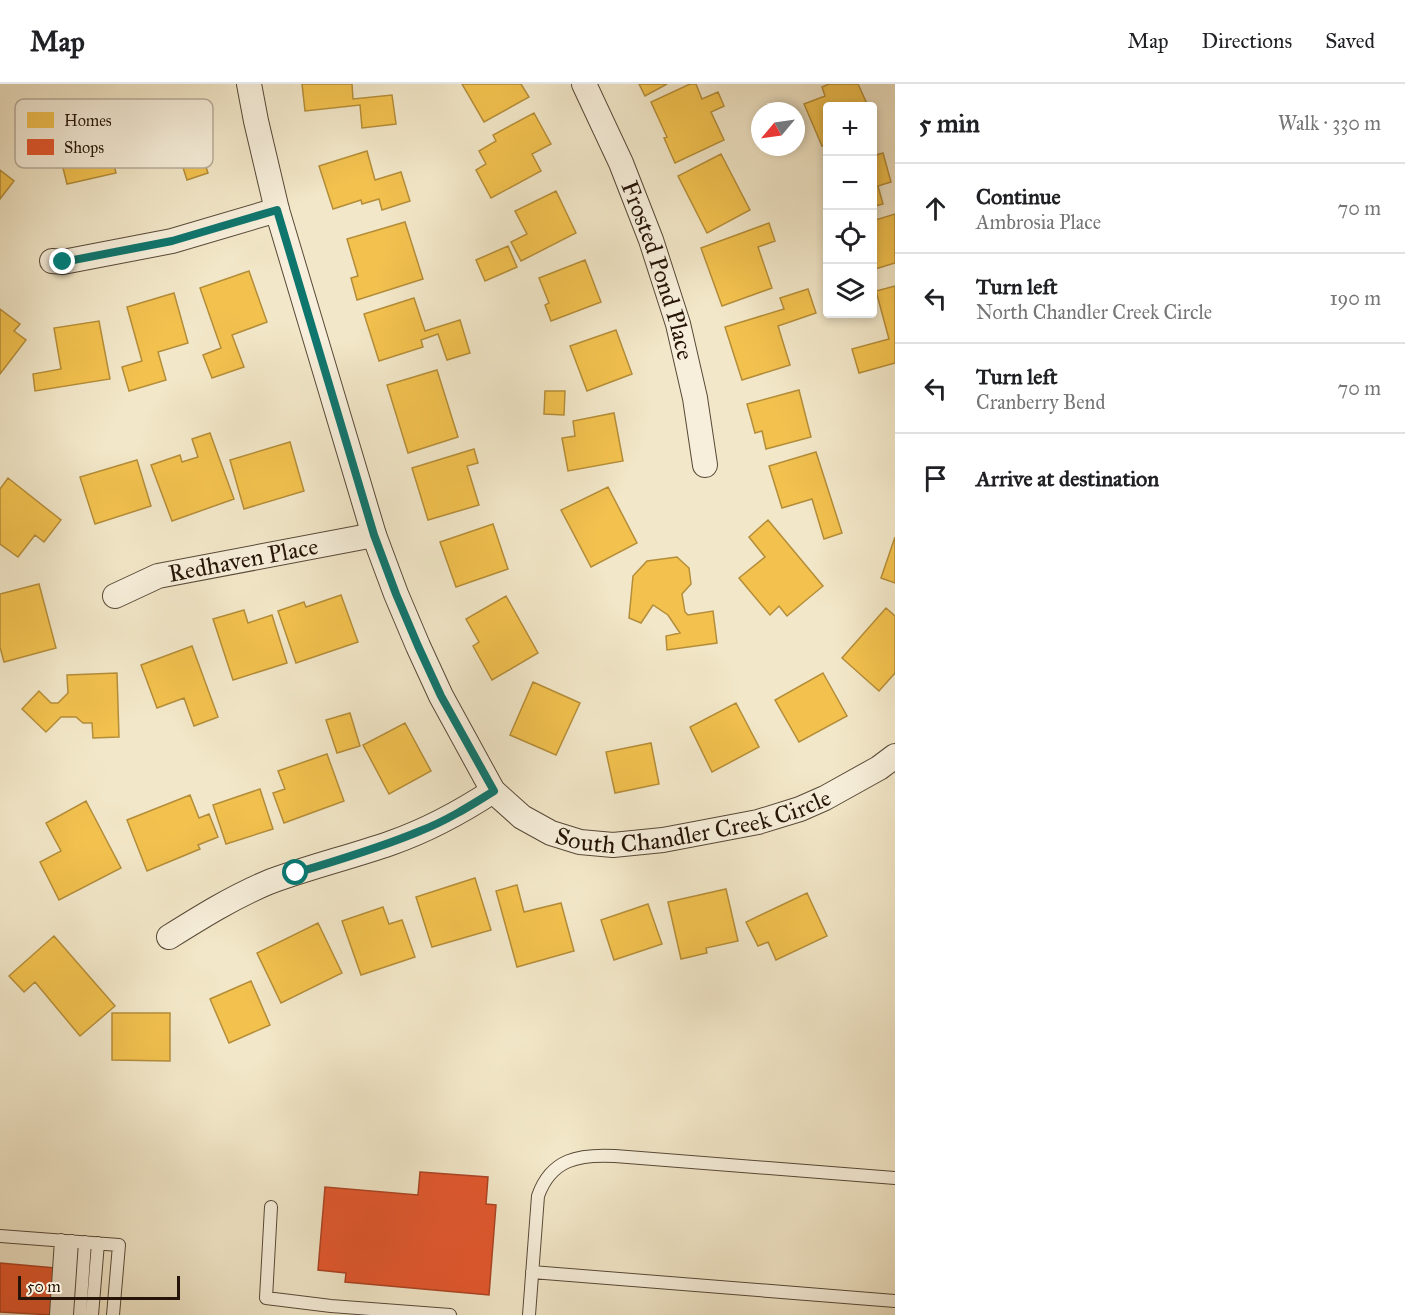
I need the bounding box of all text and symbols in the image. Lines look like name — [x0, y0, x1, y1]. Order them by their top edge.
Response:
text: Map — [30, 24, 85, 59]
text: Map — [1128, 28, 1169, 54]
text: Directions — [1202, 28, 1292, 54]
text: Saved — [1325, 28, 1375, 54]
legend — [15, 99, 213, 168]
north arrow — [751, 102, 805, 156]
map controls — [823, 102, 877, 318]
button: + — [823, 102, 877, 156]
text: 5 min — [919, 107, 980, 139]
text: Homes — [64, 111, 112, 130]
text: Walk · 330 m — [1278, 111, 1381, 135]
text: Shops — [64, 138, 104, 157]
button: − — [823, 156, 877, 210]
street label: Frosted Pond Place — [614, 176, 701, 363]
text: Continue — [976, 183, 1061, 210]
icon: ahead — [919, 192, 952, 225]
text: 70 m — [1338, 196, 1381, 220]
button: locate — [823, 210, 877, 264]
text: Ambrosia Place — [976, 210, 1101, 234]
route end — [49, 248, 75, 274]
button: layers — [823, 264, 877, 318]
text: Turn left — [976, 273, 1058, 300]
icon: left — [919, 282, 952, 315]
text: 190 m — [1330, 286, 1381, 310]
text: North Chandler Creek Circle — [976, 300, 1212, 324]
text: Turn left — [976, 363, 1058, 390]
icon: left — [919, 372, 952, 405]
text: 70 m — [1338, 376, 1381, 400]
text: Cranberry Bend — [976, 390, 1105, 414]
icon: arrive — [919, 462, 952, 495]
text: Arrive at destination — [976, 465, 1159, 492]
street label: Redhaven Place — [166, 531, 321, 589]
street label: South Chandler Creek Circle — [552, 782, 835, 860]
route start — [282, 859, 308, 885]
scale bar — [18, 1273, 180, 1300]
text: 50 m — [27, 1277, 61, 1296]

